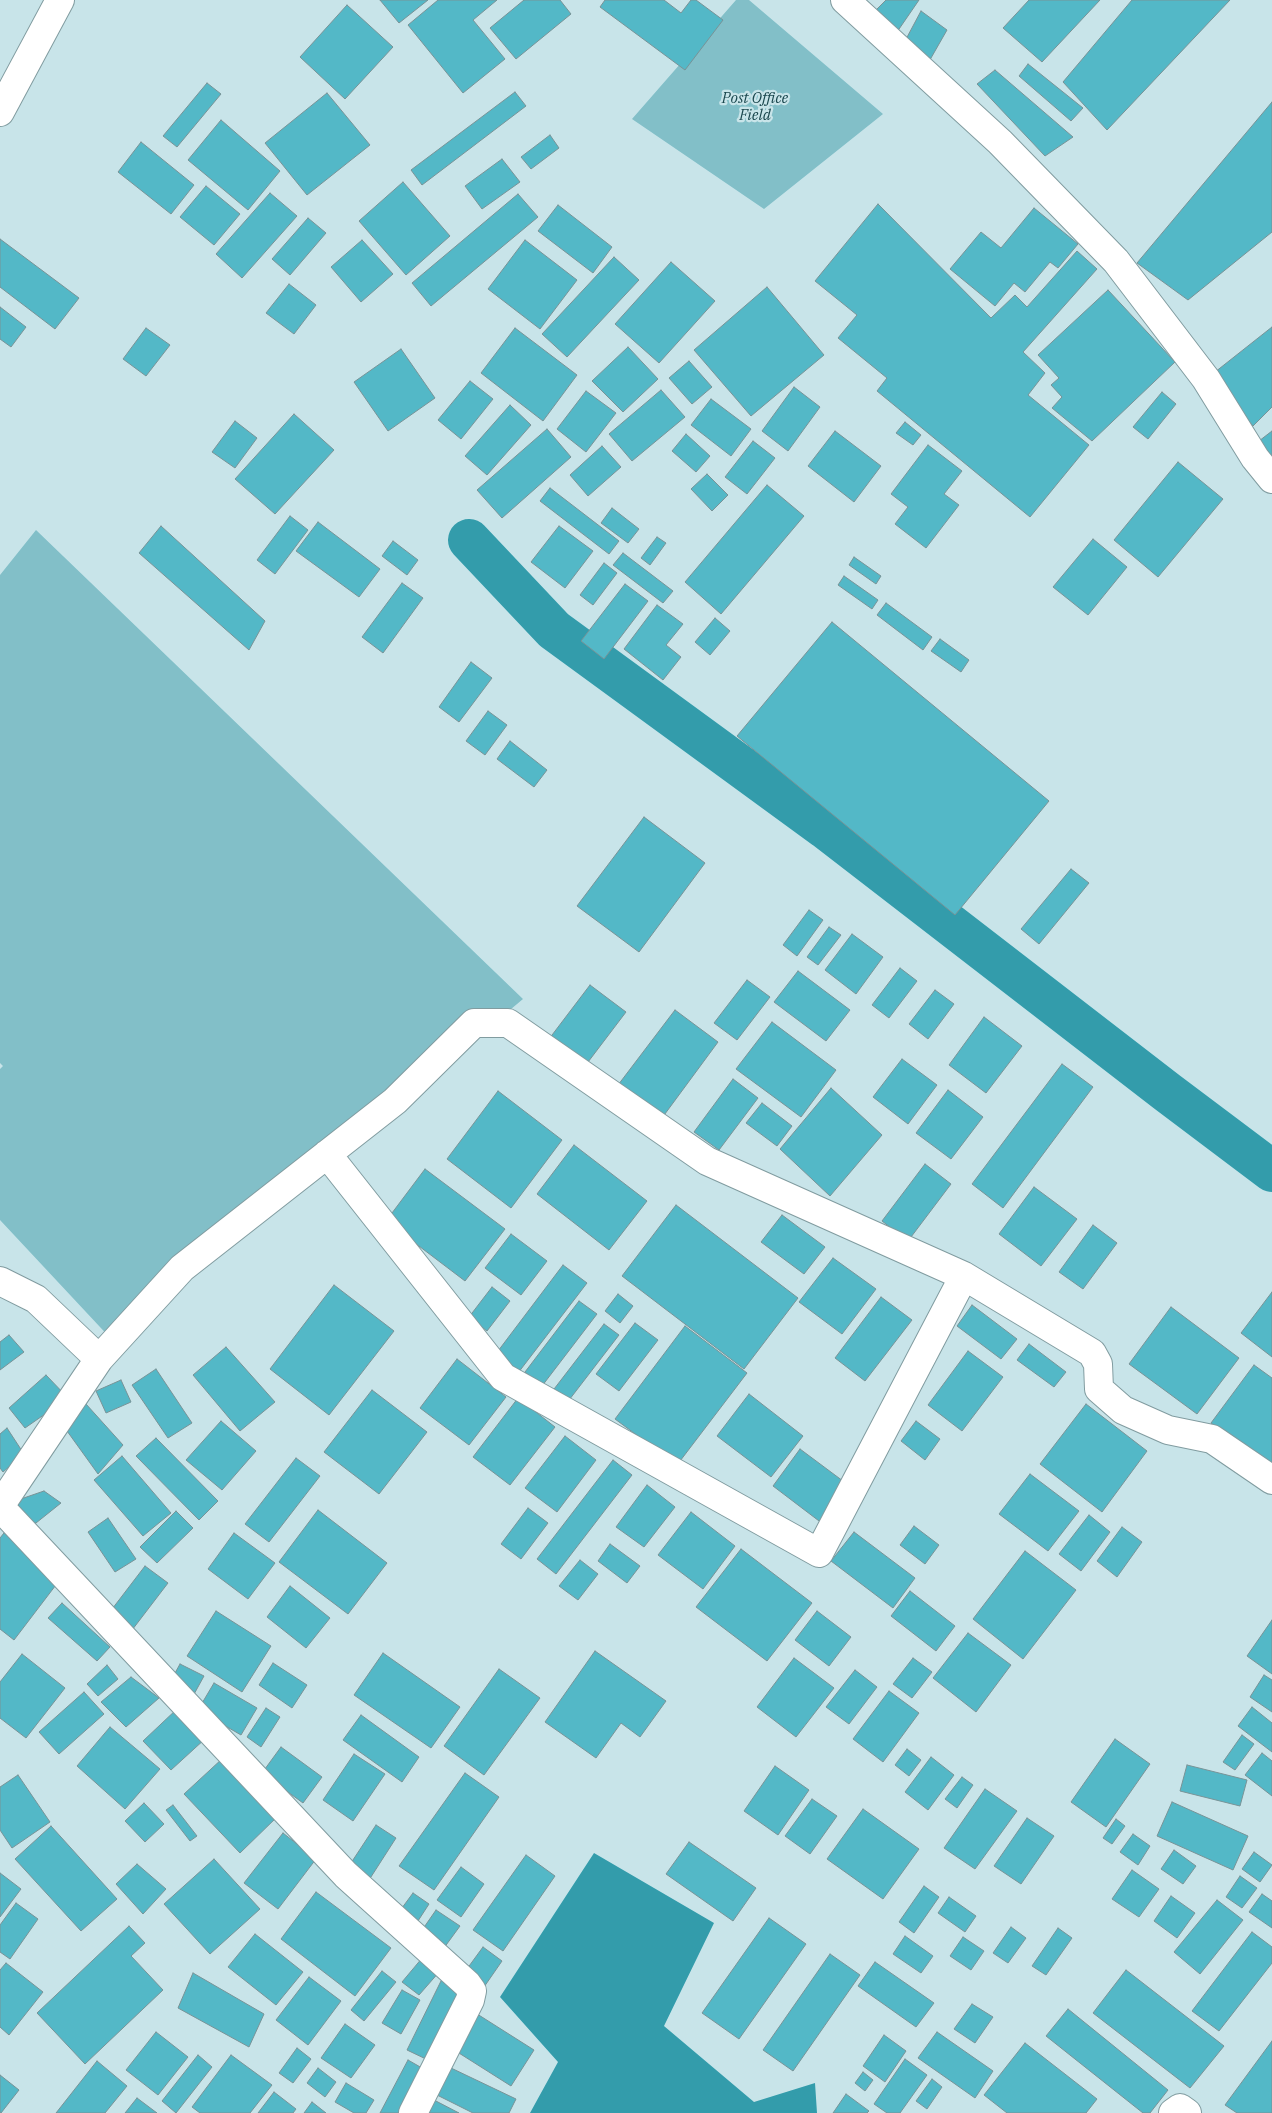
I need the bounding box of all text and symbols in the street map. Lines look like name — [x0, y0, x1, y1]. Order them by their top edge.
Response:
park label: Post Office Field — [722, 90, 788, 125]

